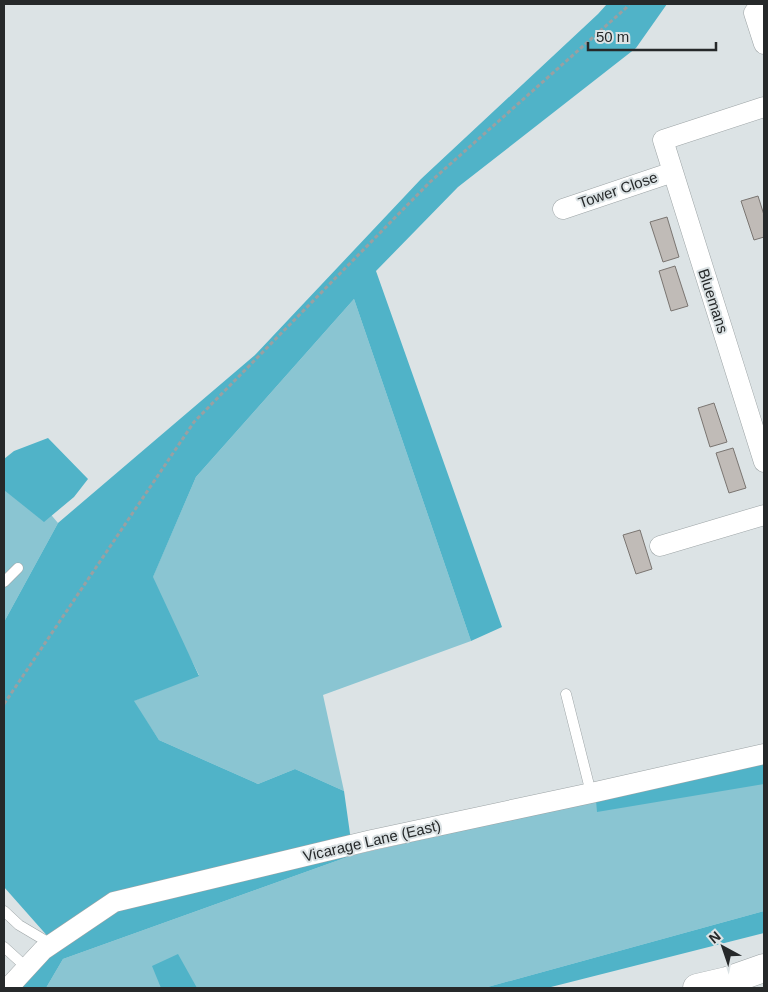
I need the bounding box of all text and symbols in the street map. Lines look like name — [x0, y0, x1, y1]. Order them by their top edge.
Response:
scale bar — [588, 20, 716, 52]
text: 50 m — [596, 28, 629, 45]
street label: Tower Close — [576, 168, 660, 211]
street label: Bluemans — [695, 266, 732, 335]
street label: Vicarage Lane (East) — [301, 816, 442, 865]
north arrow — [698, 922, 748, 972]
text: N — [706, 928, 724, 946]

